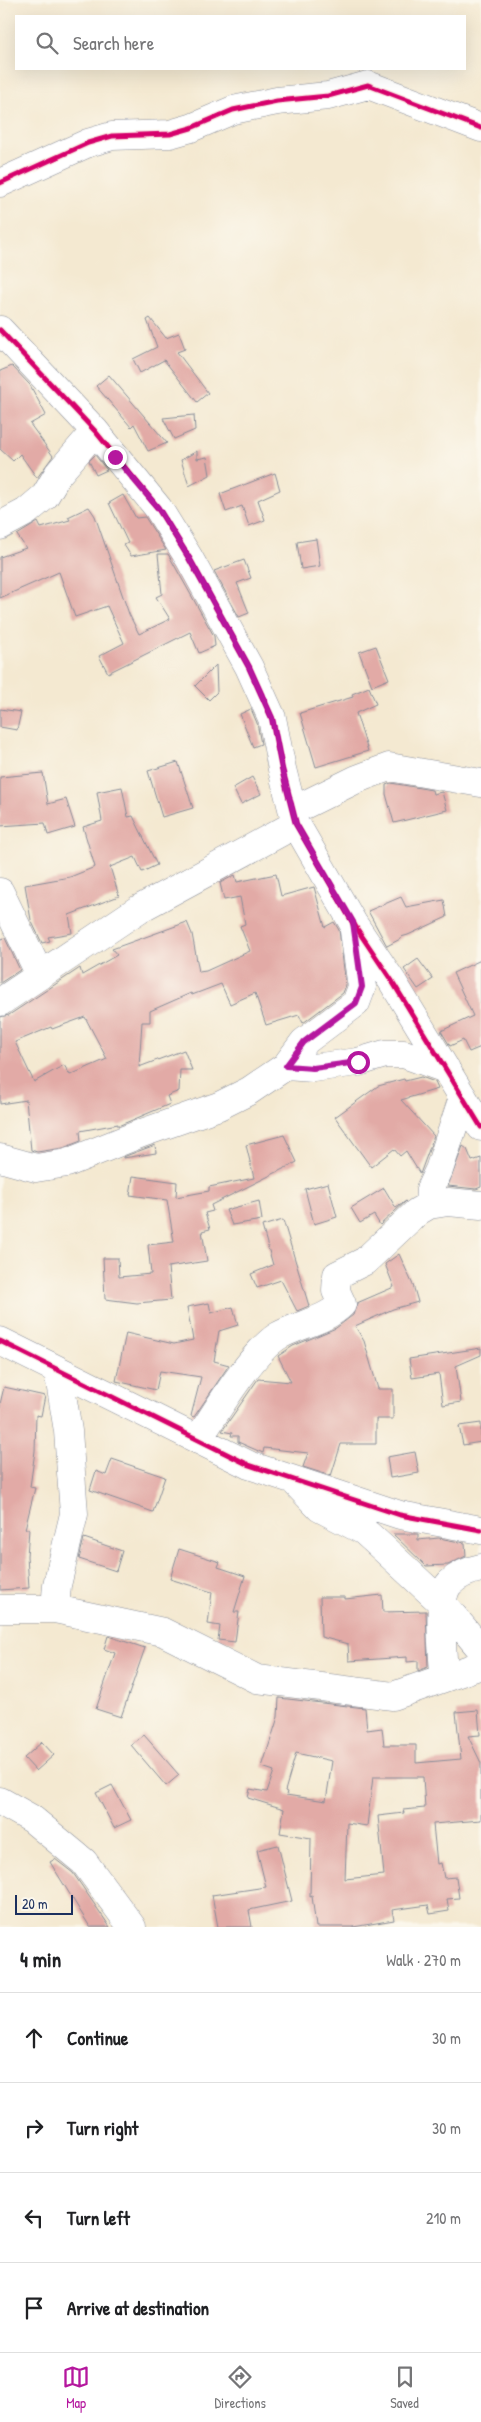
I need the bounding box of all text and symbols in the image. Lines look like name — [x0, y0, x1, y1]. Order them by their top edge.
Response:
search box — [15, 15, 466, 70]
icon: search — [33, 29, 61, 57]
text: Search here — [73, 30, 154, 56]
route end — [104, 446, 127, 469]
route start — [347, 1051, 370, 1074]
scale bar — [15, 1892, 72, 1915]
text: 20 m — [22, 1894, 48, 1913]
text: 4 min — [20, 1945, 61, 1974]
text: Walk · 270 m — [386, 1949, 461, 1971]
icon: ahead — [20, 2024, 48, 2052]
text: Continue — [67, 2025, 128, 2051]
text: 30 m — [432, 2027, 461, 2049]
icon: right — [20, 2114, 48, 2142]
text: Turn right — [67, 2115, 138, 2141]
text: 30 m — [432, 2117, 461, 2139]
icon: left — [20, 2204, 48, 2232]
text: Turn left — [67, 2205, 130, 2231]
text: 210 m — [426, 2207, 461, 2229]
icon: arrive — [20, 2294, 48, 2322]
text: Arrive at destination — [67, 2295, 209, 2321]
tab: Map — [62, 2363, 90, 2412]
tab: Directions — [214, 2363, 266, 2412]
tab: Saved — [390, 2363, 419, 2412]

